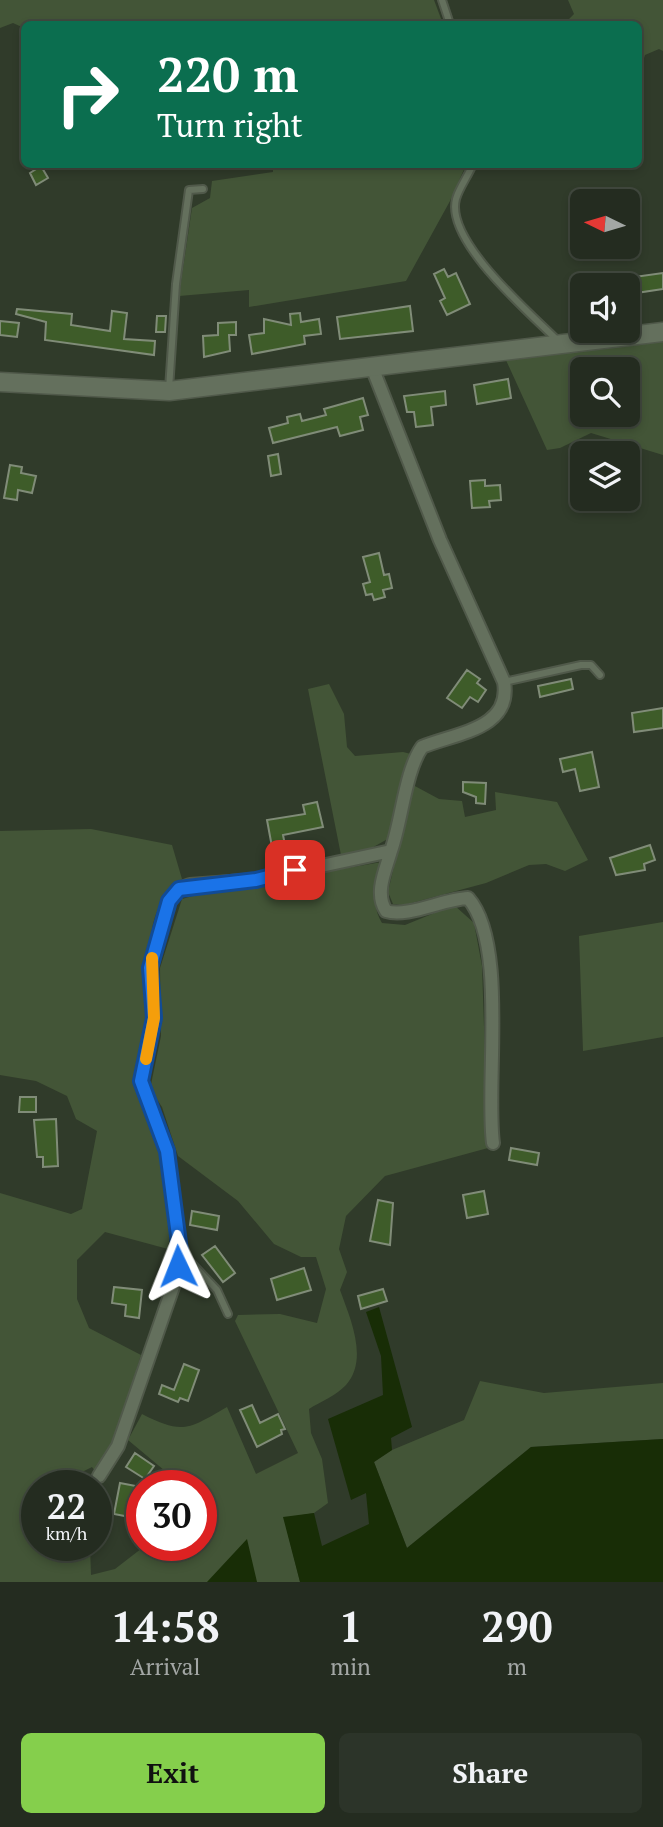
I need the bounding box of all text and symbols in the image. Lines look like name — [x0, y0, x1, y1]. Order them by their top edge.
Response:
text: 220 m — [157, 41, 299, 106]
icon: right — [42, 49, 133, 140]
text: Turn right — [157, 104, 303, 146]
north arrow — [570, 189, 640, 259]
map controls — [570, 189, 640, 511]
button: sound — [570, 273, 640, 343]
button: search — [570, 357, 640, 427]
button: layers — [570, 441, 640, 511]
pin — [265, 840, 325, 900]
icon: arrive — [276, 851, 314, 889]
position arrow — [141, 1229, 215, 1303]
speed limit sign: 30 — [126, 1470, 217, 1561]
text: 22 — [47, 1483, 86, 1529]
text: km/h — [46, 1521, 87, 1545]
text: 14:58 — [111, 1598, 220, 1654]
text: 1 — [339, 1598, 362, 1654]
text: 290 — [481, 1598, 552, 1654]
text: Arrival — [130, 1651, 200, 1682]
text: min — [330, 1651, 371, 1682]
text: m — [507, 1651, 527, 1682]
button: Exit — [21, 1733, 325, 1813]
button: Share — [339, 1733, 642, 1813]

